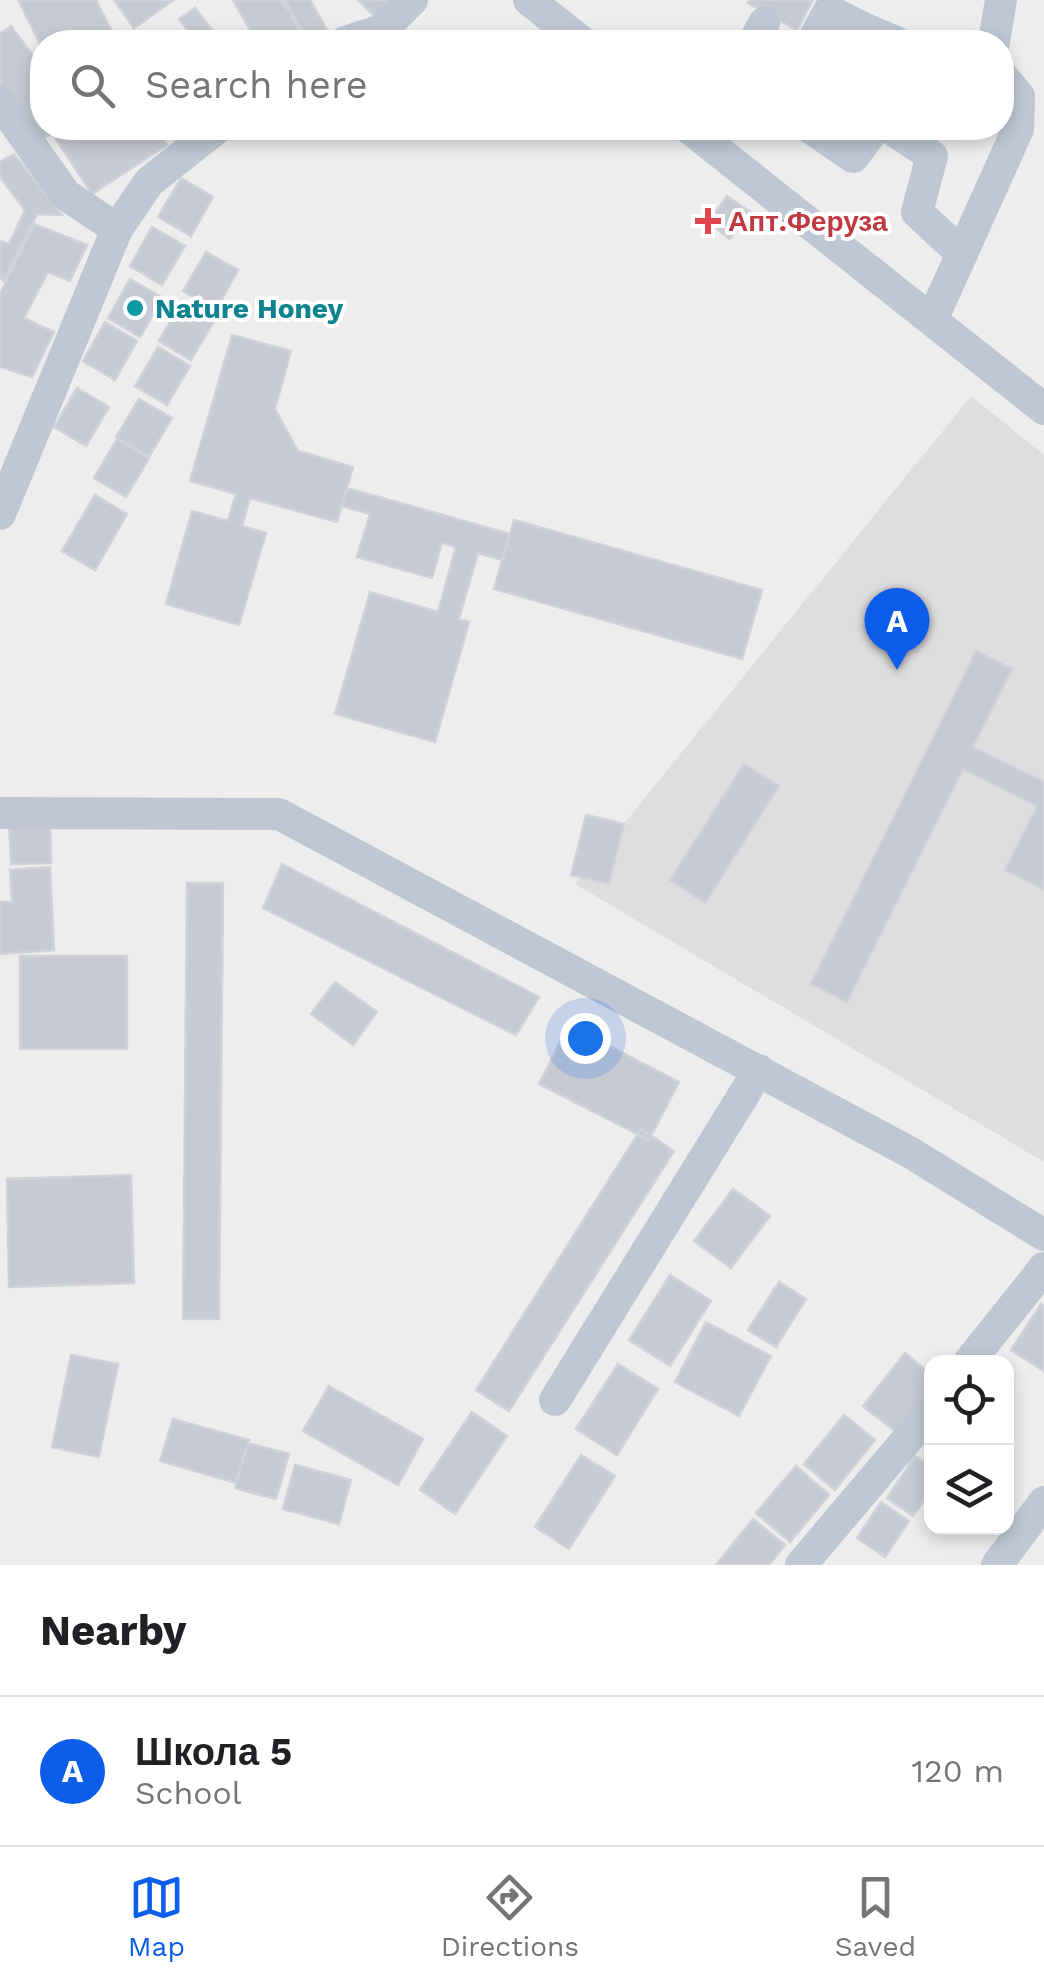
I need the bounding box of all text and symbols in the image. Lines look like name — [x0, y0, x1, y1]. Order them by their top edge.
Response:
search box — [30, 30, 1014, 140]
icon: search — [65, 58, 120, 113]
text: Search here — [145, 63, 368, 107]
place label: Апт.Феруза — [728, 205, 888, 238]
marker: Апт.Феруза — [697, 210, 719, 232]
place label: Nature Honey — [155, 292, 344, 325]
marker: Nature Honey — [124, 297, 146, 319]
pin: A — [864, 588, 930, 670]
your location — [560, 1013, 611, 1064]
map controls — [924, 1355, 1014, 1535]
button: locate — [924, 1355, 1014, 1445]
button: layers — [924, 1445, 1014, 1535]
text: Nearby — [40, 1606, 187, 1655]
text: Школа 5 — [135, 1730, 292, 1774]
text: A — [62, 1752, 83, 1790]
text: 120 m — [912, 1752, 1004, 1790]
text: School — [135, 1774, 241, 1812]
tab: Map — [128, 1870, 185, 1963]
tab: Directions — [441, 1870, 579, 1963]
tab: Saved — [835, 1870, 916, 1963]

